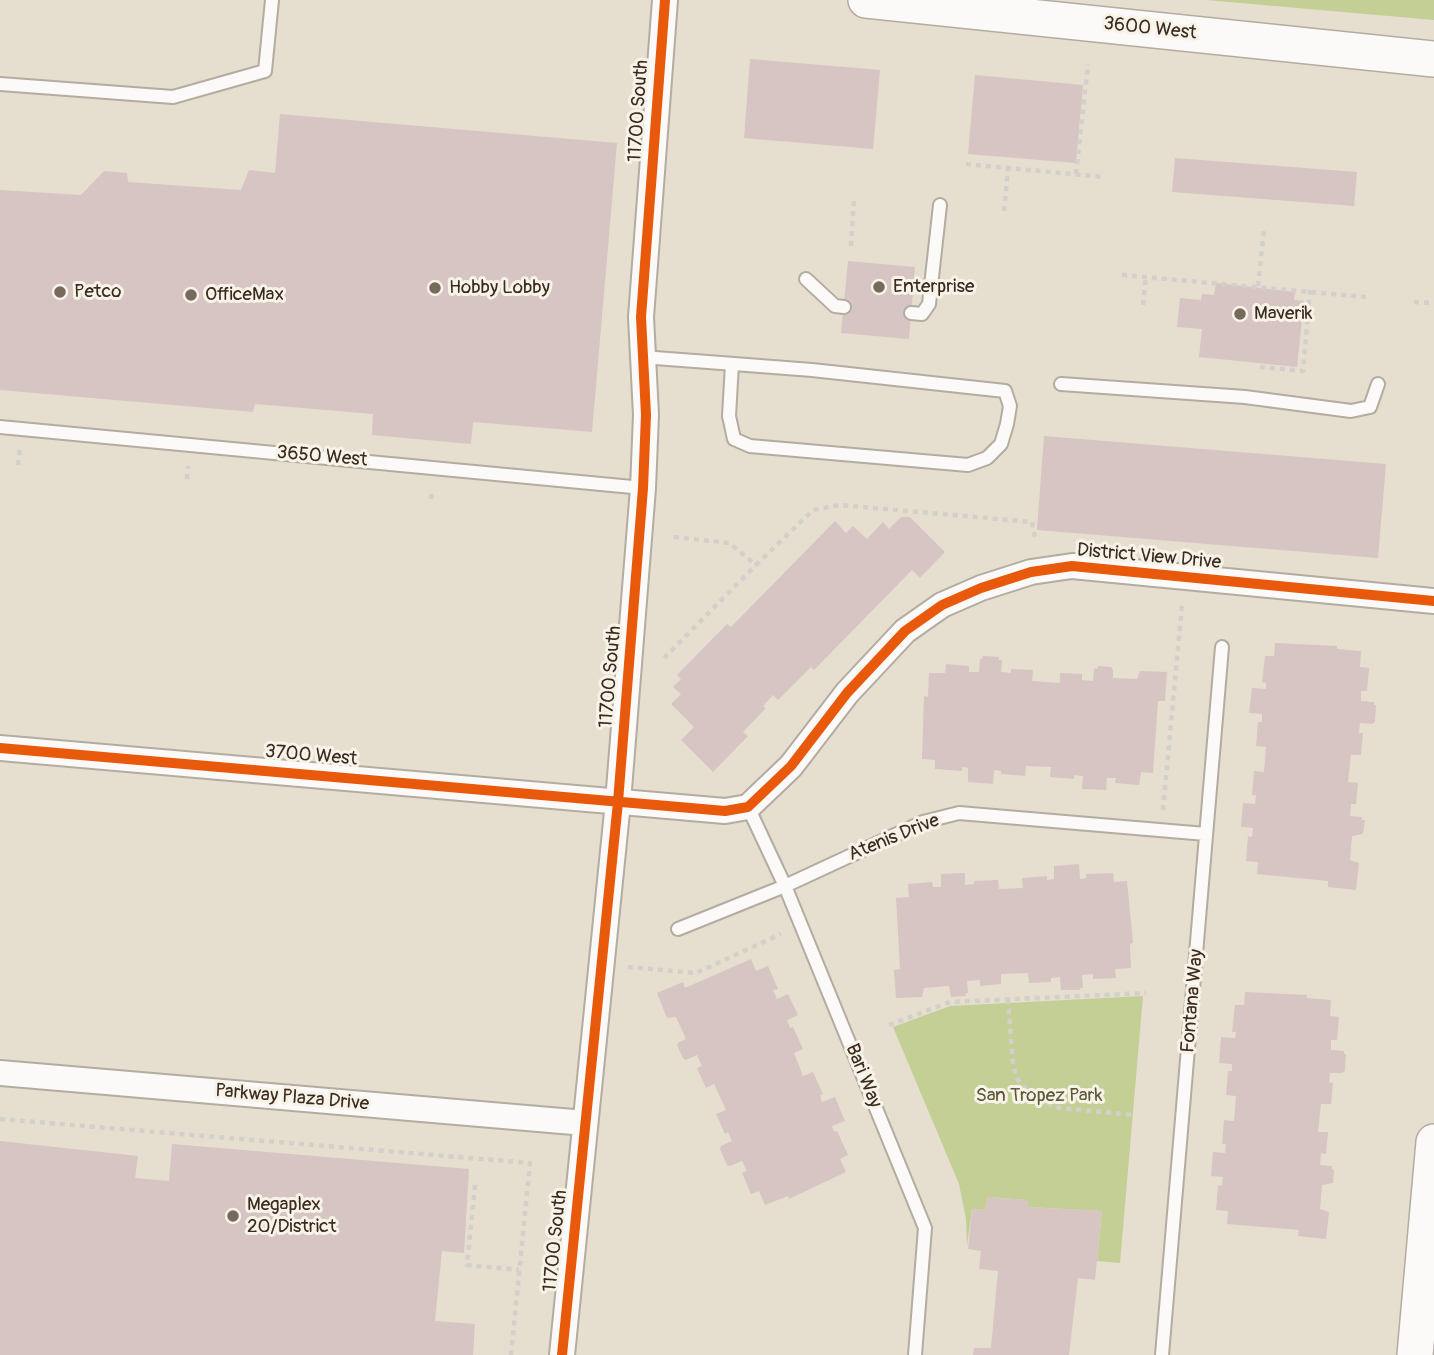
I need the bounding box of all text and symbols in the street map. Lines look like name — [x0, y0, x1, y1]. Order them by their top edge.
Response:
street label: 3600 West — [1102, 13, 1198, 45]
street label: 11700 South — [624, 59, 654, 163]
place label: Enterprise — [893, 276, 974, 298]
place label: Hobby Lobby — [449, 277, 550, 299]
marker: Enterprise — [871, 279, 887, 295]
marker: Hobby Lobby — [427, 280, 443, 296]
place label: Petco — [74, 281, 121, 303]
marker: Petco — [52, 284, 68, 300]
place label: OfficeMax — [205, 284, 284, 306]
marker: OfficeMax — [183, 287, 199, 303]
place label: Maverik — [1254, 303, 1313, 325]
marker: Maverik — [1232, 306, 1248, 322]
street label: 3650 West — [276, 442, 368, 472]
street label: District View Drive — [1076, 539, 1222, 575]
street label: 11700 South — [595, 625, 627, 729]
street label: 3700 West — [264, 741, 358, 771]
street label: Atenis Drive — [845, 809, 943, 867]
street label: Fontana Way — [1177, 948, 1209, 1054]
street label: Bari Way — [840, 1041, 886, 1111]
street label: Parkway Plaza Drive — [214, 1080, 370, 1116]
park label: San Tropez Park — [976, 1085, 1102, 1107]
street label: 11700 South — [539, 1189, 573, 1293]
place label: Megaplex 20/District — [247, 1194, 336, 1238]
marker: Megaplex 20/District — [225, 1208, 241, 1224]

